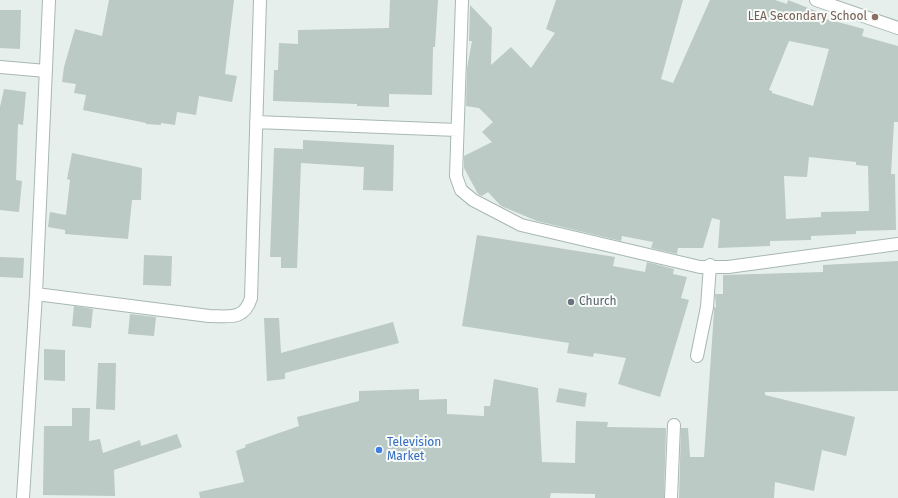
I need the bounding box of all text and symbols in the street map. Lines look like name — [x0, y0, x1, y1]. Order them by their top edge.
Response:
place label: LEA Secondary School — [748, 10, 867, 24]
marker: LEA Secondary School — [870, 12, 880, 22]
place label: Church — [579, 295, 617, 309]
marker: Church — [566, 297, 576, 307]
place label: Television Market — [387, 436, 441, 464]
marker: Television Market — [374, 445, 384, 455]

